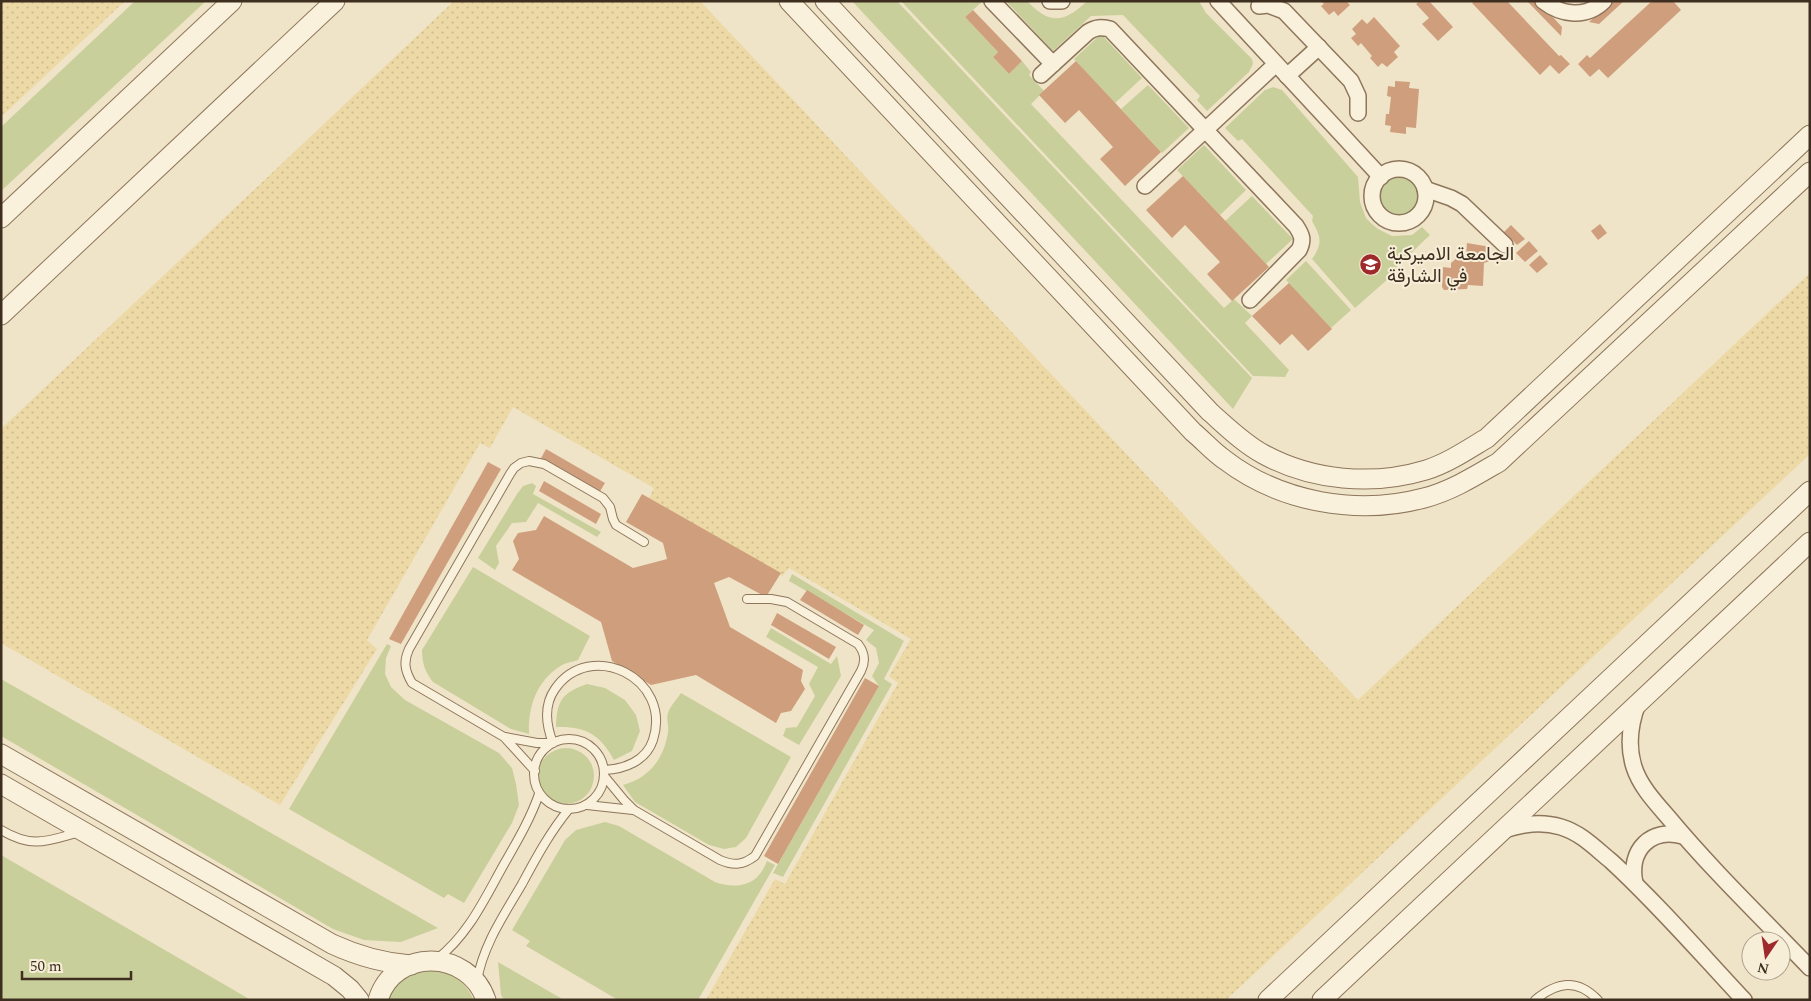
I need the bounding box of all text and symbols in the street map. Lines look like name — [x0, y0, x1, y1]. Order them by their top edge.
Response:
place label: الجامعة الاميركية في الشارقة — [1387, 240, 1514, 291]
school or university icon: الجامعة الاميركية في الشارقة — [1359, 253, 1383, 277]
north arrow — [1741, 931, 1791, 981]
scale bar — [22, 948, 131, 980]
text: 50 m — [30, 955, 62, 978]
text: N — [1755, 957, 1771, 980]

